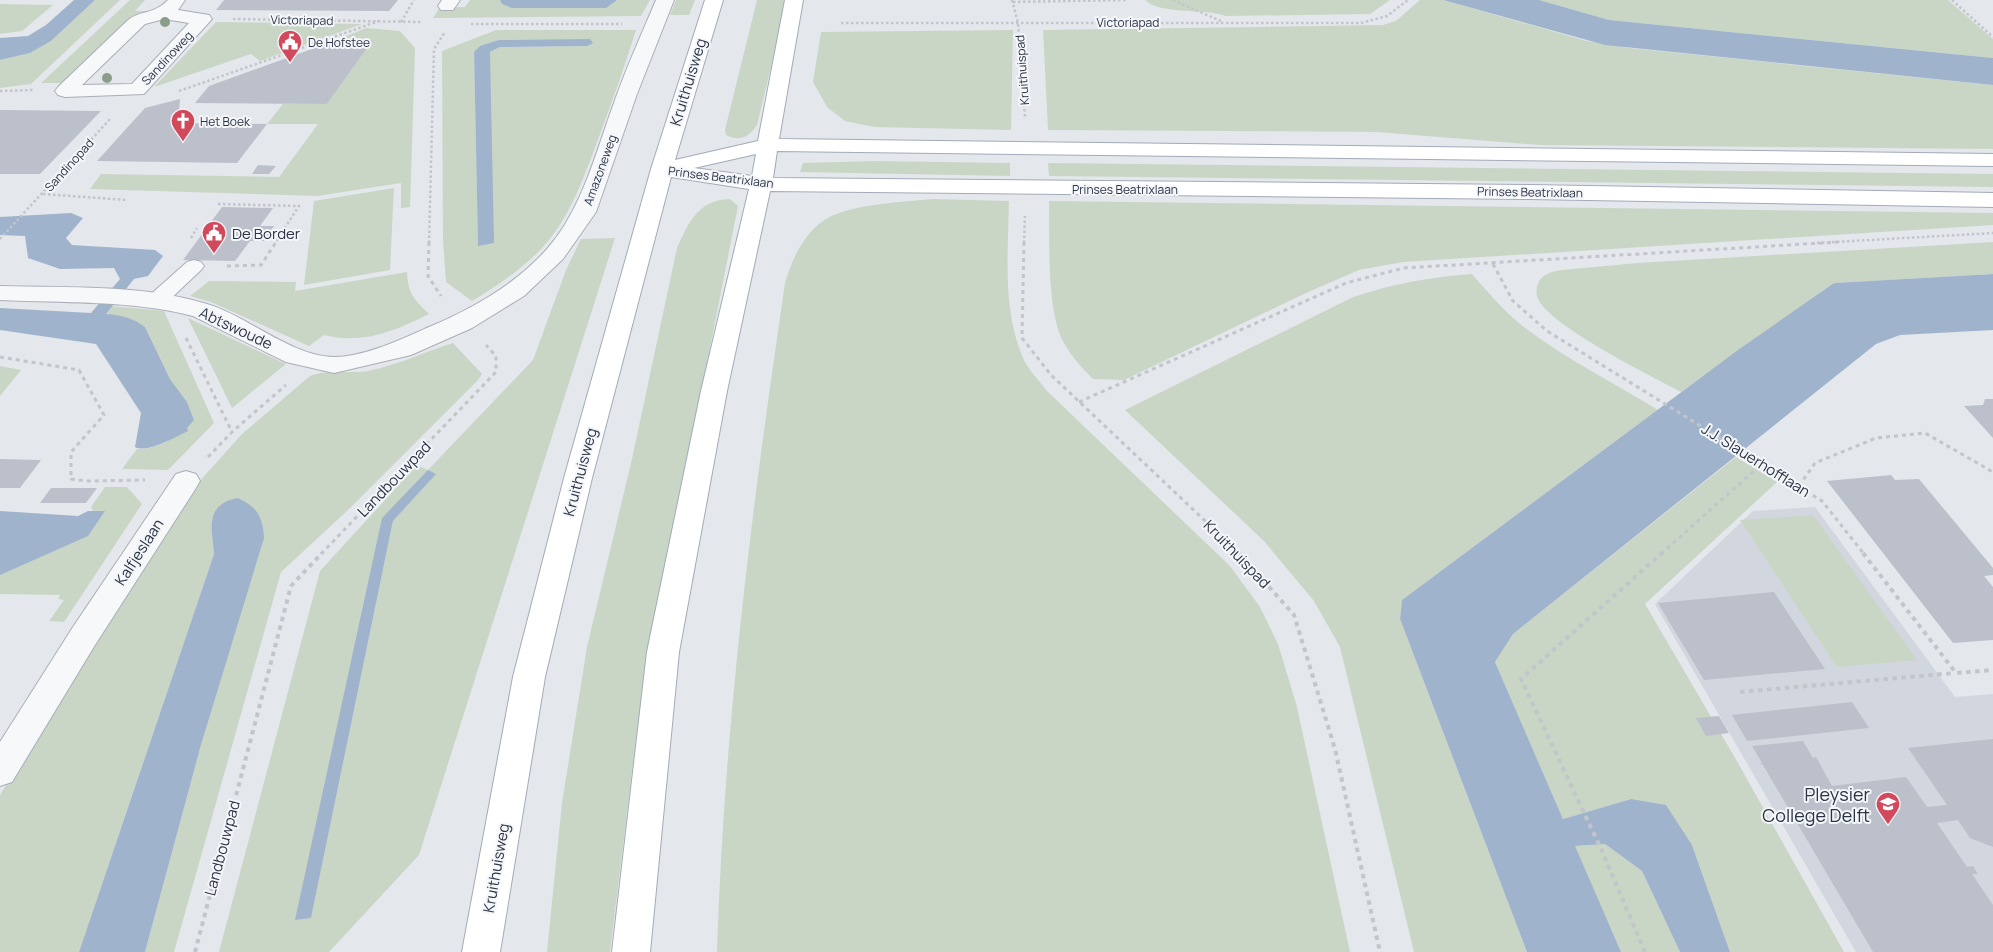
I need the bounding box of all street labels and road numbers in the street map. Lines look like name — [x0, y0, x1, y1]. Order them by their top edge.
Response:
street label: Victoriapad — [270, 11, 334, 29]
street label: Victoriapad — [1097, 14, 1159, 31]
street label: Sandinoweg — [138, 27, 196, 89]
street label: Kruithuispad — [1011, 34, 1033, 106]
street label: Kruithuisweg — [665, 36, 711, 128]
street label: Amazoneweg — [579, 132, 621, 208]
street label: Sandinopad — [41, 135, 97, 195]
street label: Prinses Beatrixlaan — [667, 162, 775, 192]
street label: Prinses Beatrixlaan — [1072, 181, 1178, 198]
street label: Prinses Beatrixlaan — [1477, 183, 1583, 201]
street label: Abtswoude — [196, 302, 276, 354]
street label: J.J. Slauerhofflaan — [1698, 418, 1814, 502]
street label: Kruithuisweg — [558, 426, 602, 518]
street label: Landbouwpad — [352, 436, 436, 522]
street label: Kalfjeslaan — [110, 515, 168, 589]
street label: Kruithuispad — [1199, 515, 1275, 593]
street label: Landbouwpad — [199, 798, 245, 898]
street label: Kruithuisweg — [478, 822, 514, 914]

